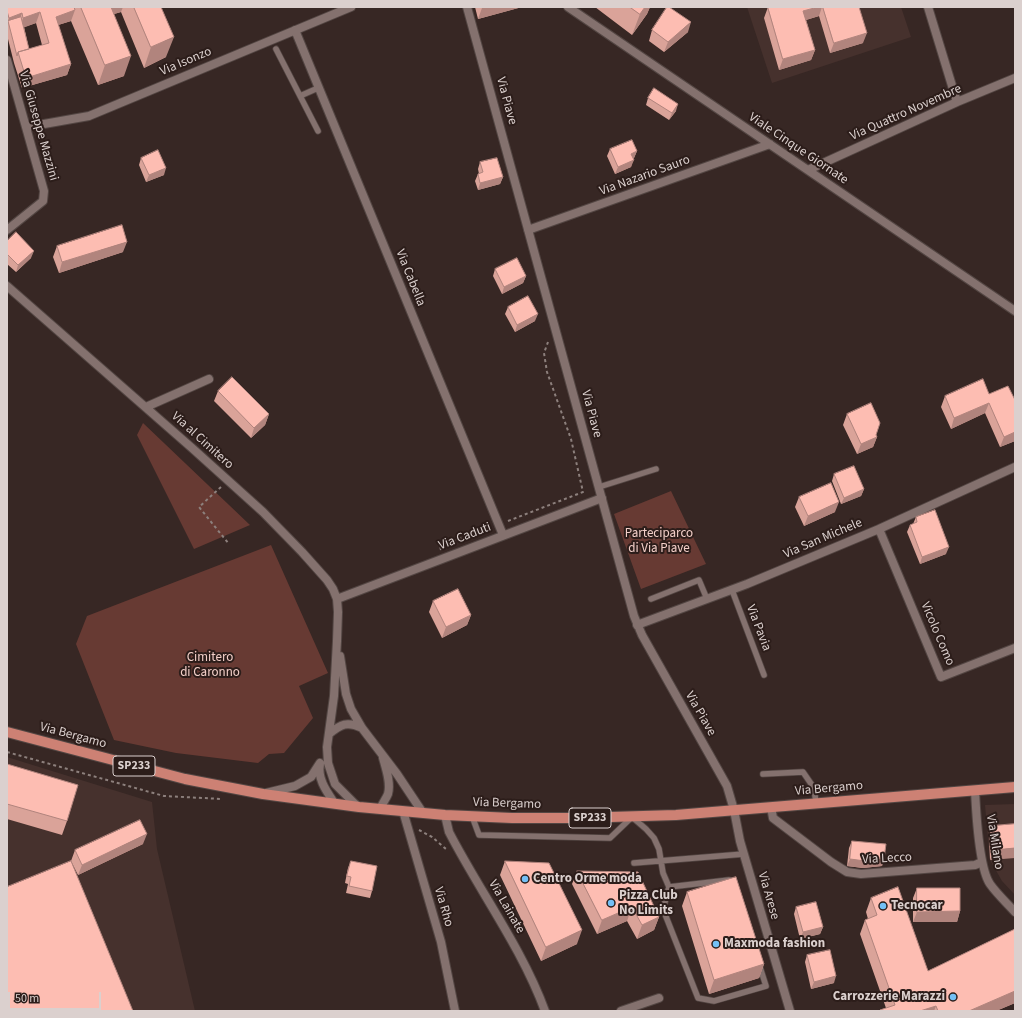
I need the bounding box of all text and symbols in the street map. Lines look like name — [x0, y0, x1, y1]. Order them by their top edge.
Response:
street label: Via Isonzo — [158, 44, 214, 80]
street label: Via Giuseppe Mazzini — [15, 69, 61, 183]
street label: Via Piave — [492, 75, 520, 127]
street label: Via Quattro Novembre — [848, 81, 964, 145]
street label: Viale Cinque Giornate — [745, 110, 851, 188]
street label: Via Nazario Sauro — [598, 152, 692, 200]
street label: Via Cabella — [392, 247, 428, 309]
street label: Via Piave — [577, 388, 605, 440]
street label: Via al Cimitero — [168, 409, 236, 473]
street label: Via San Michele — [781, 515, 865, 563]
street label: Via Caduti — [437, 520, 493, 554]
park label: Parteciparco di Via Piave — [625, 526, 693, 557]
street label: Vicolo Como — [917, 600, 957, 668]
street label: Via Pavia — [742, 603, 774, 653]
park label: Cimitero di Caronno — [180, 650, 240, 681]
street label: Via Piave — [681, 689, 719, 739]
street label: Via Bergamo — [38, 720, 108, 752]
road number: SP233 — [113, 756, 155, 776]
street label: Via Bergamo — [794, 778, 864, 800]
street label: Via Bergamo — [473, 795, 541, 813]
road number: SP233 — [569, 808, 611, 828]
street label: Via Milano — [982, 813, 1006, 871]
street label: Via Lecco — [862, 850, 912, 868]
street label: Via Arese — [754, 870, 782, 922]
place label: Centro Orme moda — [533, 871, 642, 887]
marker: Centro Orme moda — [520, 874, 530, 884]
street label: Via Lainate — [484, 877, 528, 937]
street label: Via Rho — [430, 885, 456, 929]
place label: Pizza Club No Limits — [619, 888, 678, 919]
marker: Pizza Club No Limits — [606, 898, 616, 908]
place label: Tecnocar — [891, 898, 943, 914]
marker: Tecnocar — [878, 901, 888, 911]
place label: Maxmoda fashion — [724, 936, 825, 952]
marker: Maxmoda fashion — [711, 939, 721, 949]
scale bar — [10, 984, 103, 1010]
place label: Carrozzerie Marazzi — [833, 989, 945, 1005]
text: 50 m — [15, 990, 39, 1007]
marker: Carrozzerie Marazzi — [948, 992, 958, 1002]

